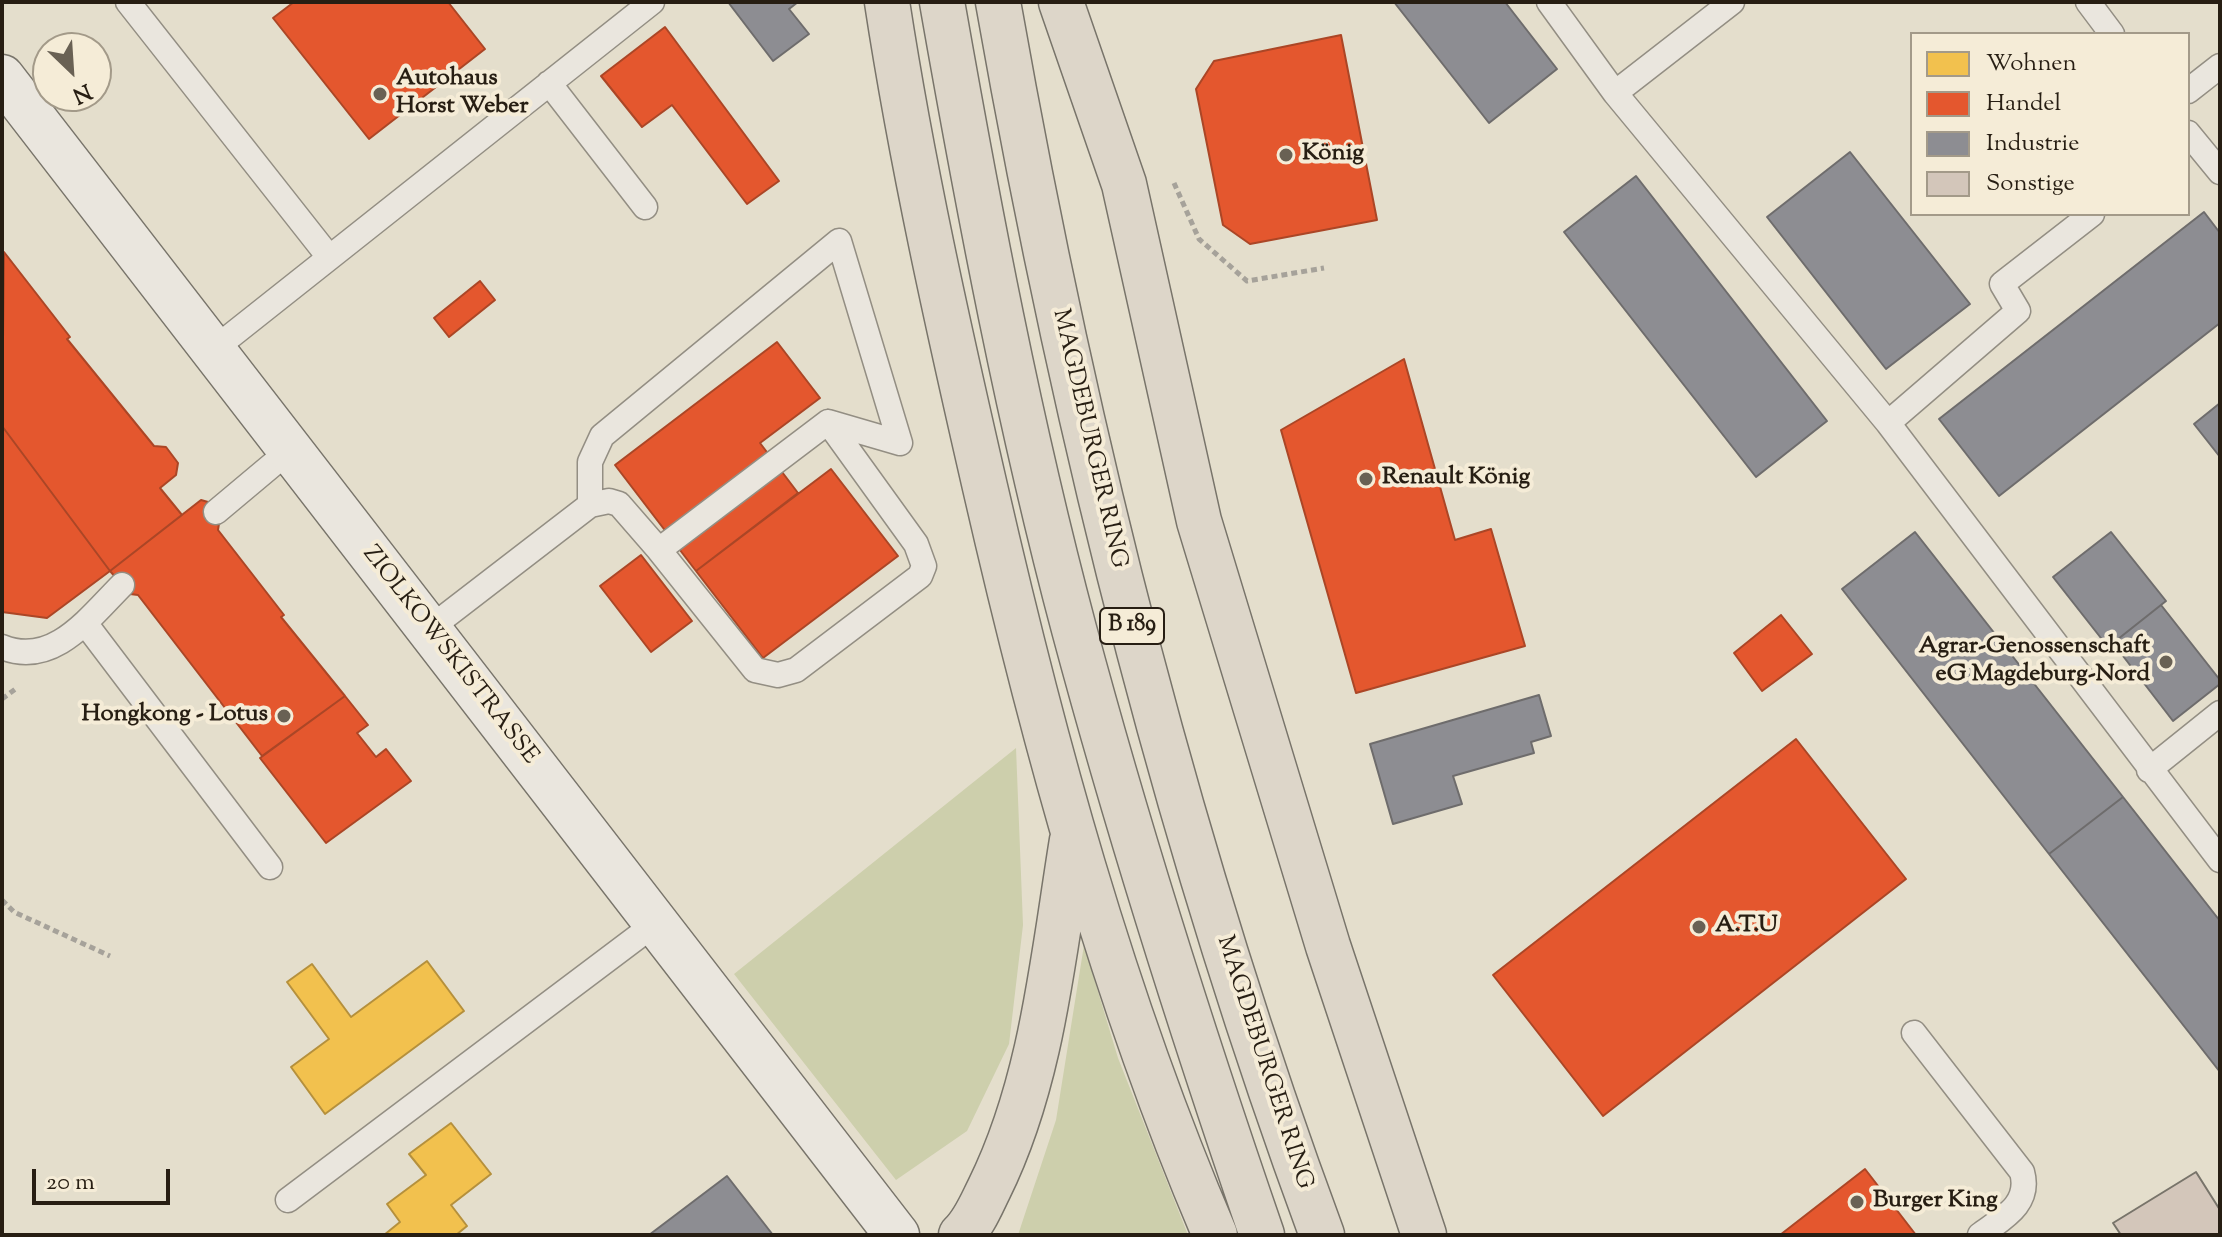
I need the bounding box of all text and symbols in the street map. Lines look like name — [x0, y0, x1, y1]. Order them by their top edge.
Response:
north arrow — [32, 32, 112, 112]
legend — [1910, 32, 2190, 216]
text: Wohnen — [1986, 47, 2077, 81]
place label: Autohaus Horst Weber — [396, 66, 528, 122]
text: N — [67, 74, 96, 110]
marker: Autohaus Horst Weber — [371, 85, 389, 103]
text: Handel — [1986, 87, 2061, 121]
text: Industrie — [1986, 127, 2079, 161]
place label: König — [1302, 141, 1364, 169]
marker: König — [1277, 146, 1295, 164]
text: Sonstige — [1986, 167, 2075, 201]
street label: MAGDEBURGER RING — [1044, 307, 1132, 571]
place label: Renault König — [1382, 465, 1530, 493]
marker: Renault König — [1357, 470, 1375, 488]
street label: ZIOLKOWSKISTRASSE — [355, 541, 543, 771]
road number: B 189 — [1100, 608, 1164, 644]
place label: Agrar-Genossenschaft eG Magdeburg-Nord — [1918, 634, 2150, 690]
marker: Agrar-Genossenschaft eG Magdeburg-Nord — [2157, 653, 2175, 671]
place label: Hongkong - Lotus — [81, 702, 268, 730]
marker: Hongkong - Lotus — [275, 707, 293, 725]
place label: A.T.U — [1715, 913, 1777, 941]
marker: A.T.U — [1690, 918, 1708, 936]
street label: MAGDEBURGER RING — [1208, 932, 1318, 1194]
scale bar — [36, 1153, 174, 1203]
text: 20 m — [46, 1166, 95, 1200]
place label: Burger King — [1873, 1188, 1998, 1216]
marker: Burger King — [1848, 1193, 1866, 1211]

